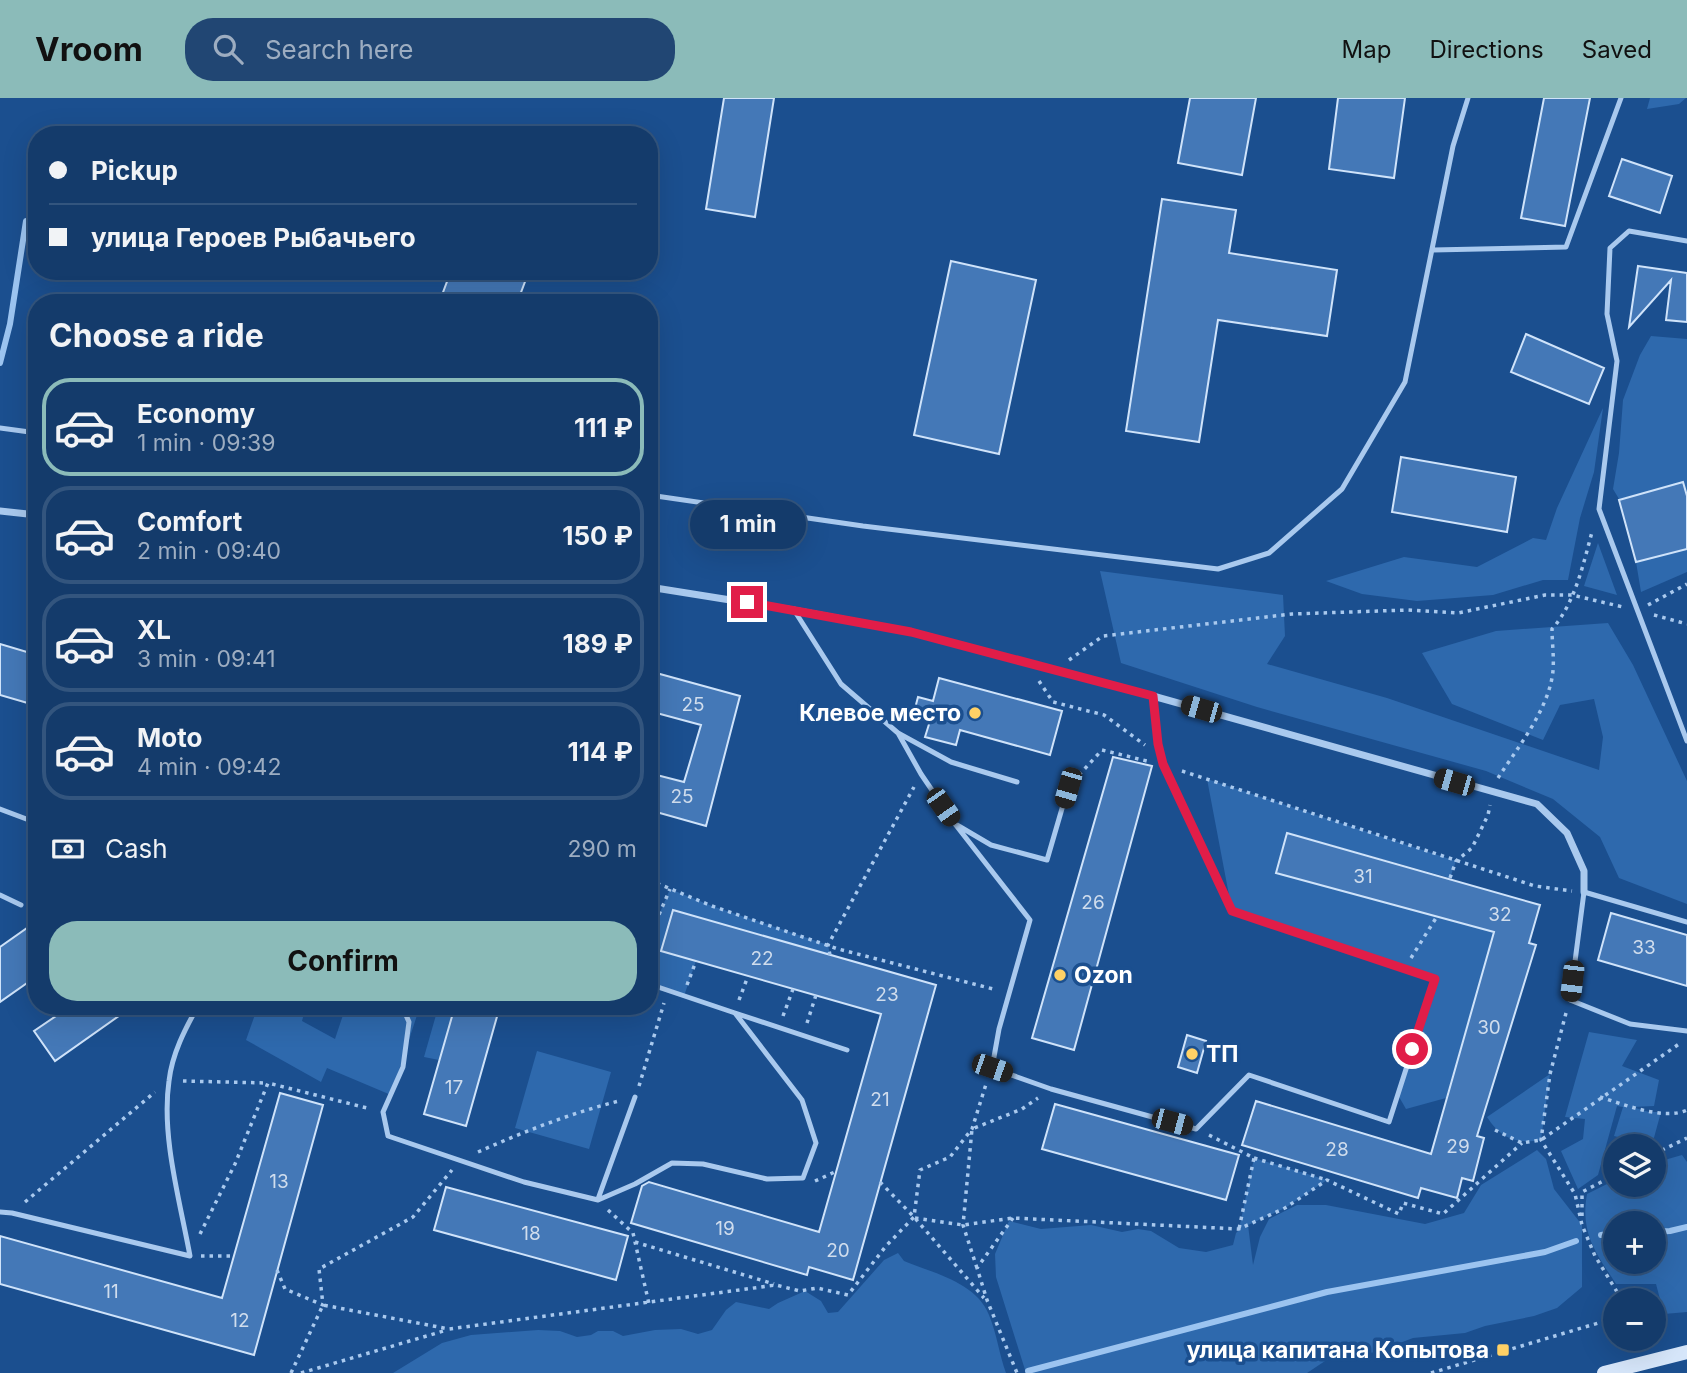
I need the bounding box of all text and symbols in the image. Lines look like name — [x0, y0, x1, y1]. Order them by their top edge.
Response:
search box — [185, 18, 675, 81]
text: Vroom — [35, 29, 143, 69]
icon: search — [209, 30, 247, 68]
text: Search here — [265, 34, 414, 65]
text: Map — [1342, 35, 1391, 64]
text: Directions — [1429, 35, 1544, 64]
text: Saved — [1582, 35, 1652, 64]
text: Pickup — [91, 155, 178, 186]
text: улица Героев Рыбачьего — [91, 222, 416, 253]
text: Choose a ride — [49, 316, 264, 355]
icon: car — [53, 396, 116, 459]
text: Economy — [137, 398, 255, 429]
text: 111 ₽ — [574, 412, 633, 443]
text: 1 min · 09:39 — [137, 429, 276, 457]
callout: 1 min — [689, 500, 805, 550]
icon: car — [53, 504, 116, 567]
text: Comfort — [137, 506, 242, 537]
text: 1 min — [720, 510, 776, 538]
text: 150 ₽ — [562, 520, 633, 551]
text: 2 min · 09:40 — [137, 537, 281, 565]
route end — [731, 586, 763, 618]
icon: car — [53, 612, 116, 675]
text: XL — [137, 614, 171, 645]
text: 189 ₽ — [563, 628, 633, 659]
text: 3 min · 09:41 — [137, 645, 276, 673]
house number: 25 — [681, 693, 705, 716]
car — [1178, 693, 1225, 725]
place label: Клевое место — [799, 699, 961, 727]
marker: Клевое место — [967, 705, 983, 721]
icon: car — [53, 720, 116, 783]
text: Moto — [137, 722, 202, 753]
text: 114 ₽ — [568, 736, 633, 767]
text: 4 min · 09:42 — [137, 753, 281, 781]
car — [1053, 765, 1084, 811]
car — [1431, 766, 1478, 798]
car — [923, 784, 964, 830]
house number: 25 — [670, 785, 694, 808]
icon: cash — [49, 830, 87, 868]
text: Cash — [105, 833, 168, 864]
text: 290 m — [568, 835, 637, 863]
house number: 31 — [1353, 865, 1373, 888]
house number: 26 — [1081, 891, 1105, 914]
house number: 32 — [1488, 903, 1512, 926]
button: Confirm — [49, 921, 637, 1001]
house number: 33 — [1632, 936, 1656, 959]
house number: 22 — [750, 947, 774, 970]
car — [1560, 959, 1585, 1003]
place label: Ozon — [1074, 961, 1133, 989]
marker: Ozon — [1052, 967, 1068, 983]
house number: 23 — [875, 983, 899, 1006]
house number: 30 — [1477, 1016, 1501, 1039]
route start — [1396, 1033, 1428, 1065]
place label: ТП — [1206, 1040, 1239, 1068]
marker: ТП — [1184, 1046, 1200, 1062]
car — [969, 1051, 1016, 1085]
house number: 17 — [445, 1076, 463, 1099]
house number: 21 — [870, 1088, 890, 1111]
car — [1149, 1106, 1196, 1138]
map controls — [1603, 1134, 1666, 1351]
button: layers — [1603, 1134, 1666, 1197]
house number: 29 — [1446, 1135, 1470, 1158]
house number: 28 — [1325, 1138, 1349, 1161]
house number: 13 — [269, 1170, 289, 1193]
button: + — [1603, 1211, 1666, 1274]
house number: 19 — [715, 1217, 735, 1240]
house number: 18 — [521, 1222, 541, 1245]
house number: 20 — [826, 1239, 850, 1262]
house number: 11 — [103, 1280, 119, 1303]
button: − — [1603, 1288, 1666, 1351]
house number: 12 — [230, 1309, 250, 1332]
place label: улица капитана Копытова — [1187, 1336, 1489, 1364]
marker: улица капитана Копытова — [1495, 1342, 1511, 1358]

